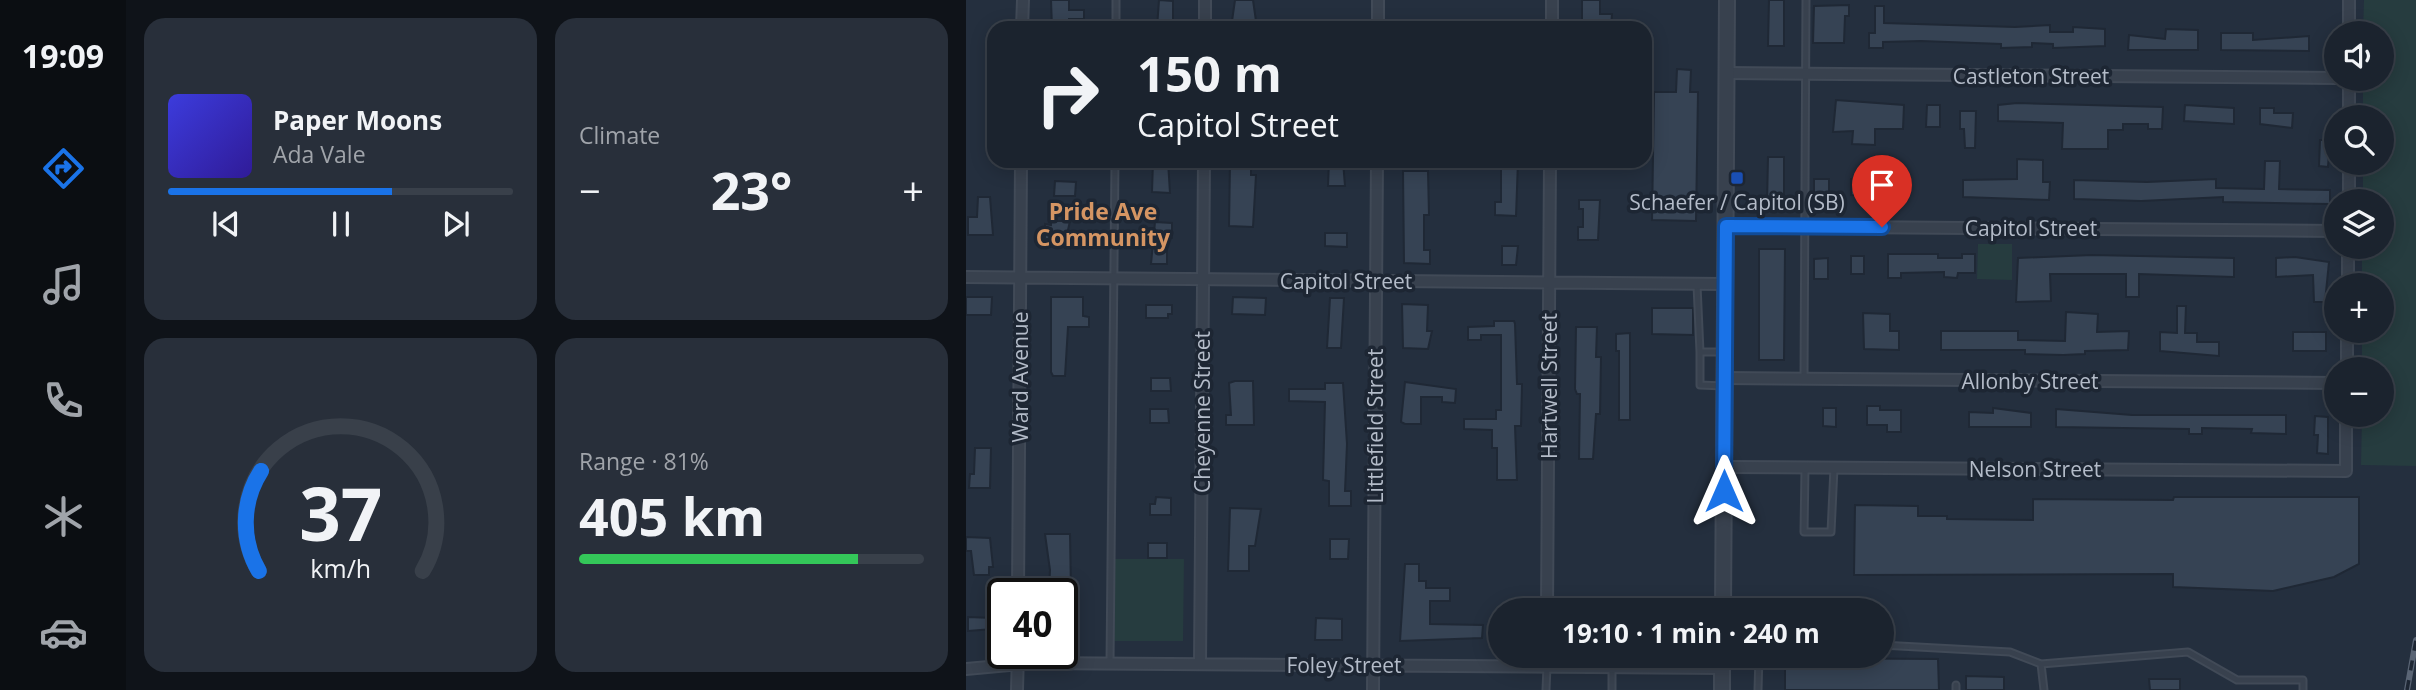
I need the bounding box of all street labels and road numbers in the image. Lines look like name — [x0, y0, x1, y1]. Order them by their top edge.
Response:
street label: Castleton Street — [1953, 62, 2109, 90]
street label: Capitol Street — [1965, 214, 2097, 242]
street label: Capitol Street — [1280, 267, 1412, 295]
street label: Ward Avenue — [1006, 311, 1034, 443]
street label: Hartwell Street — [1535, 313, 1563, 459]
street label: Cheyenne Street — [1188, 331, 1216, 493]
street label: Littlefield Street — [1361, 349, 1389, 503]
street label: Allonby Street — [1962, 367, 2098, 395]
street label: Nelson Street — [1969, 455, 2101, 483]
street label: Foley Street — [1286, 651, 1402, 679]

